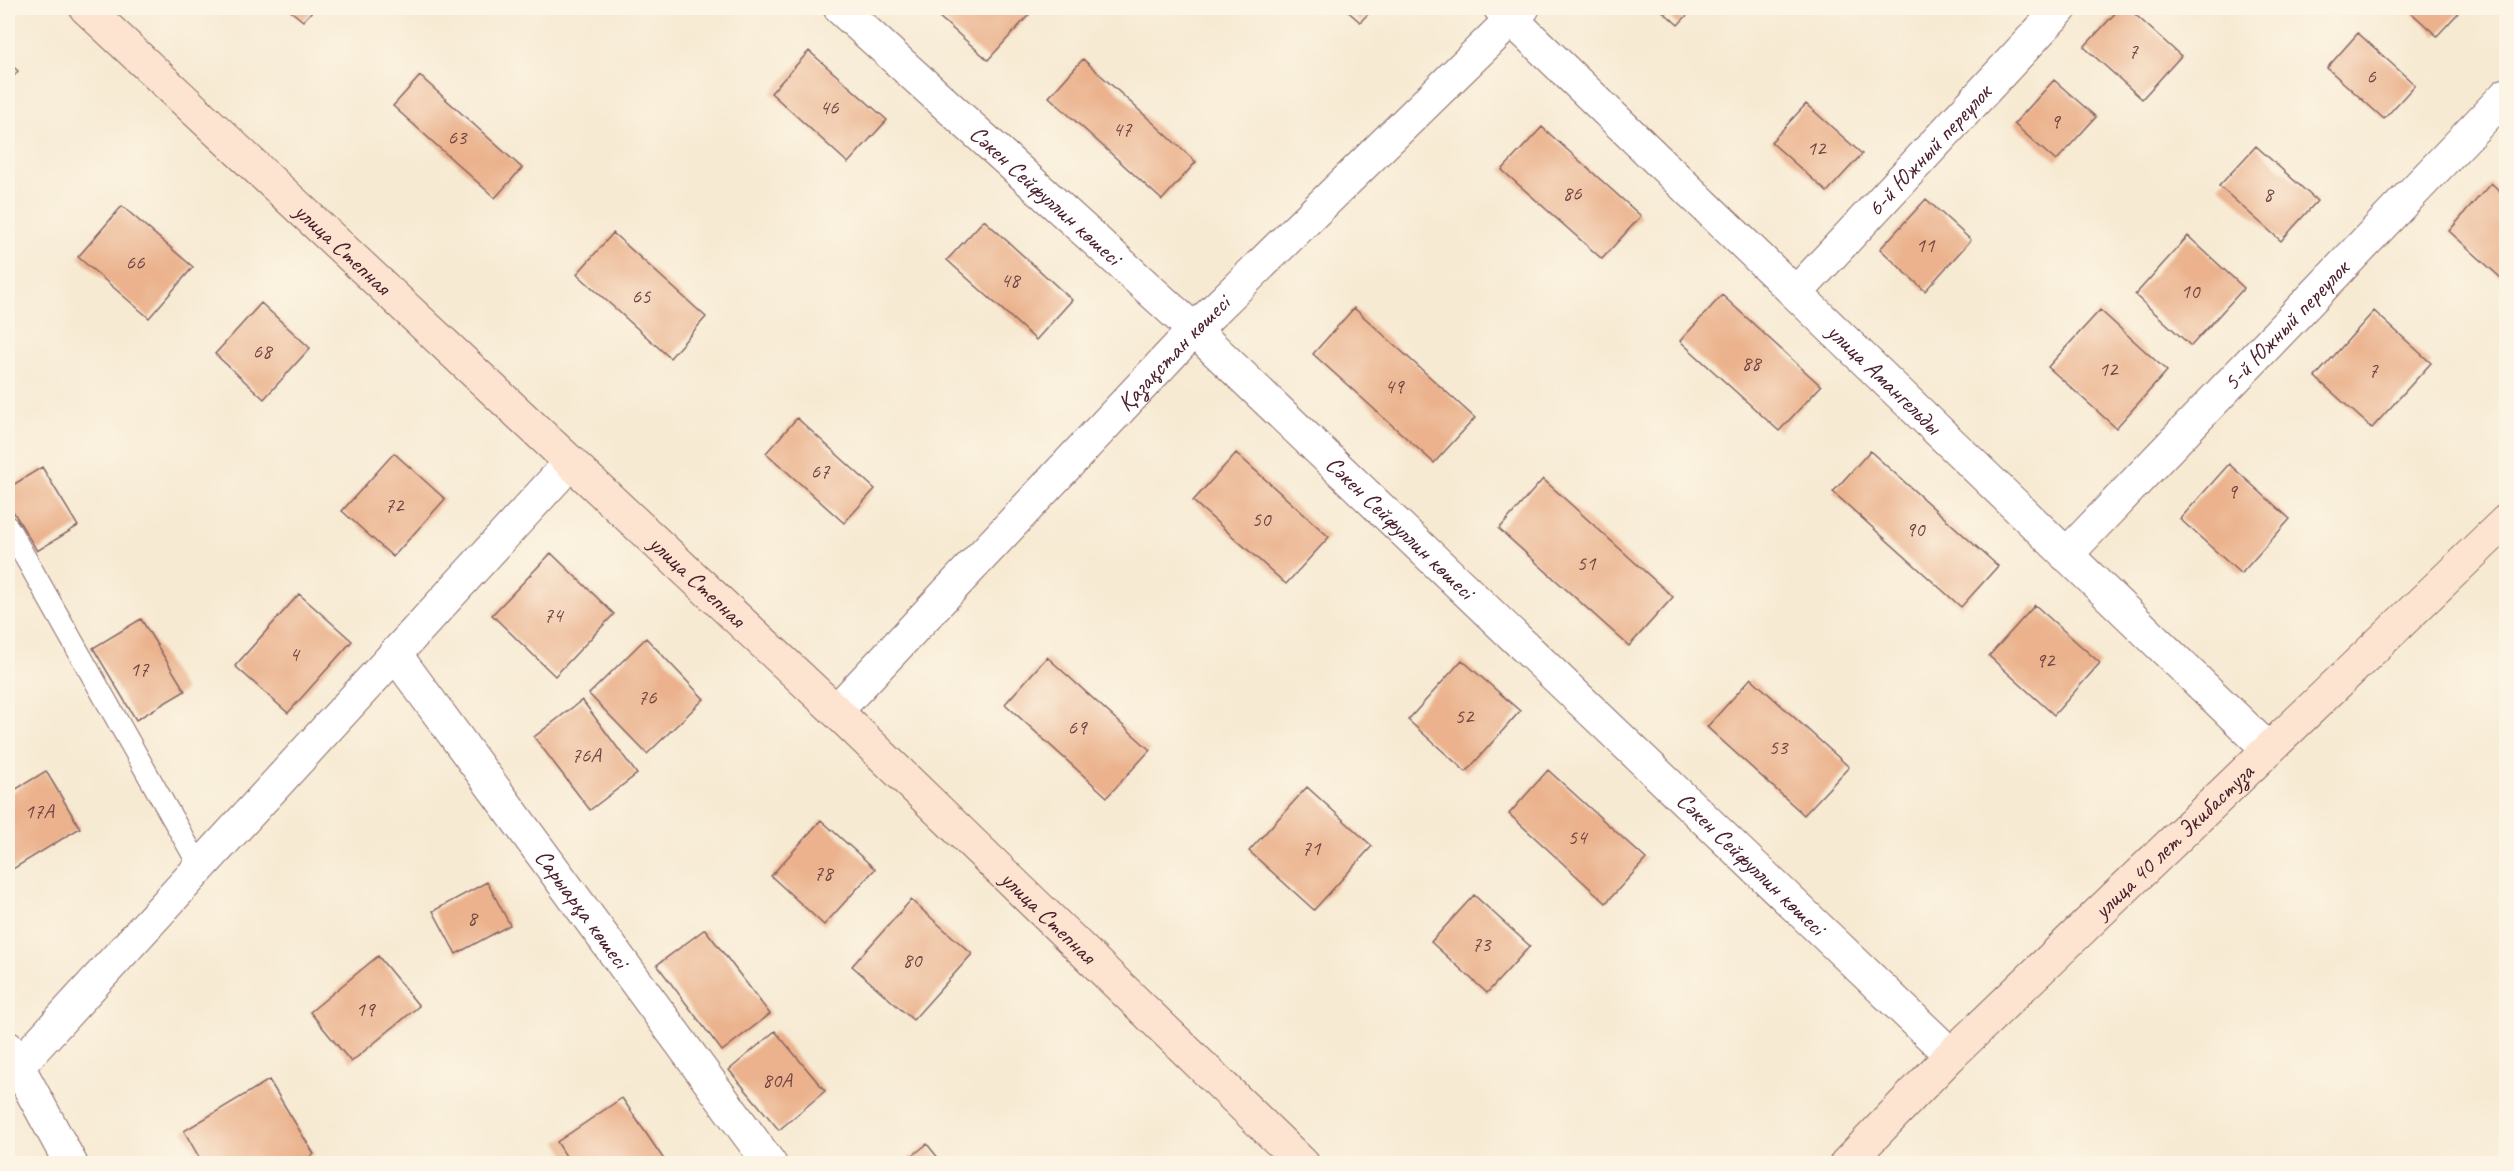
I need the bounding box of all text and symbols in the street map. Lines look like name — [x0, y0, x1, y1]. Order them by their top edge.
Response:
house number: 7 — [2128, 38, 2139, 64]
house number: 6 — [2366, 63, 2376, 89]
street label: 6-й Южный переулок — [1860, 76, 1999, 222]
house number: 46 — [820, 94, 839, 120]
house number: 9 — [2050, 108, 2061, 134]
house number: 47 — [1113, 116, 1133, 142]
street label: Сәкен Сейфуллин көшесі — [964, 118, 1130, 273]
house number: 63 — [448, 124, 468, 150]
house number: 12 — [1807, 135, 1827, 161]
house number: 86 — [1563, 180, 1582, 206]
house number: 8 — [2263, 181, 2275, 207]
street label: улица Степная — [287, 195, 399, 302]
house number: 11 — [1916, 232, 1936, 258]
house number: 66 — [126, 249, 145, 275]
street label: 5-й Южный переулок — [2216, 252, 2357, 397]
house number: 48 — [1001, 267, 1022, 293]
house number: 10 — [2181, 278, 2201, 304]
house number: 65 — [632, 283, 652, 309]
street label: Қазақстан көшесі — [1111, 287, 1238, 417]
street label: улица Амангельды — [1819, 315, 1949, 442]
house number: 68 — [253, 338, 274, 364]
house number: 88 — [1742, 350, 1763, 376]
house number: 12 — [2099, 356, 2119, 382]
house number: 7 — [2368, 357, 2379, 383]
house number: 49 — [1385, 373, 1405, 399]
street label: Сәкен Сейфуллин көшесі — [1319, 449, 1483, 607]
house number: 67 — [811, 458, 831, 484]
house number: 9 — [2227, 478, 2238, 504]
house number: 72 — [385, 492, 405, 518]
house number: 50 — [1252, 506, 1272, 532]
house number: 90 — [1906, 516, 1926, 542]
street label: улица Степная — [641, 527, 753, 635]
house number: 51 — [1577, 550, 1597, 576]
house number: 74 — [544, 602, 565, 628]
house number: 4 — [289, 641, 301, 667]
house number: 92 — [2036, 647, 2056, 673]
house number: 17 — [130, 656, 150, 682]
house number: 76 — [638, 684, 657, 710]
house number: 52 — [1455, 703, 1475, 729]
house number: 69 — [1068, 714, 1088, 740]
house number: 53 — [1769, 734, 1789, 760]
house number: 76А — [571, 742, 602, 768]
street label: улица 40 лет Экибастуза — [2086, 756, 2261, 926]
street label: Сәкен Сейфуллин көшесі — [1670, 785, 1834, 944]
house number: 17А — [24, 798, 55, 824]
house number: 54 — [1568, 824, 1589, 850]
house number: 71 — [1302, 835, 1322, 861]
street label: Сарыарқа көшесі — [528, 843, 637, 976]
house number: 78 — [814, 860, 835, 886]
street label: улица Степная — [993, 863, 1104, 971]
house number: 8 — [467, 905, 479, 931]
house number: 73 — [1472, 931, 1492, 957]
house number: 80 — [903, 947, 923, 973]
house number: 19 — [356, 996, 376, 1022]
house number: 80А — [762, 1067, 793, 1093]

